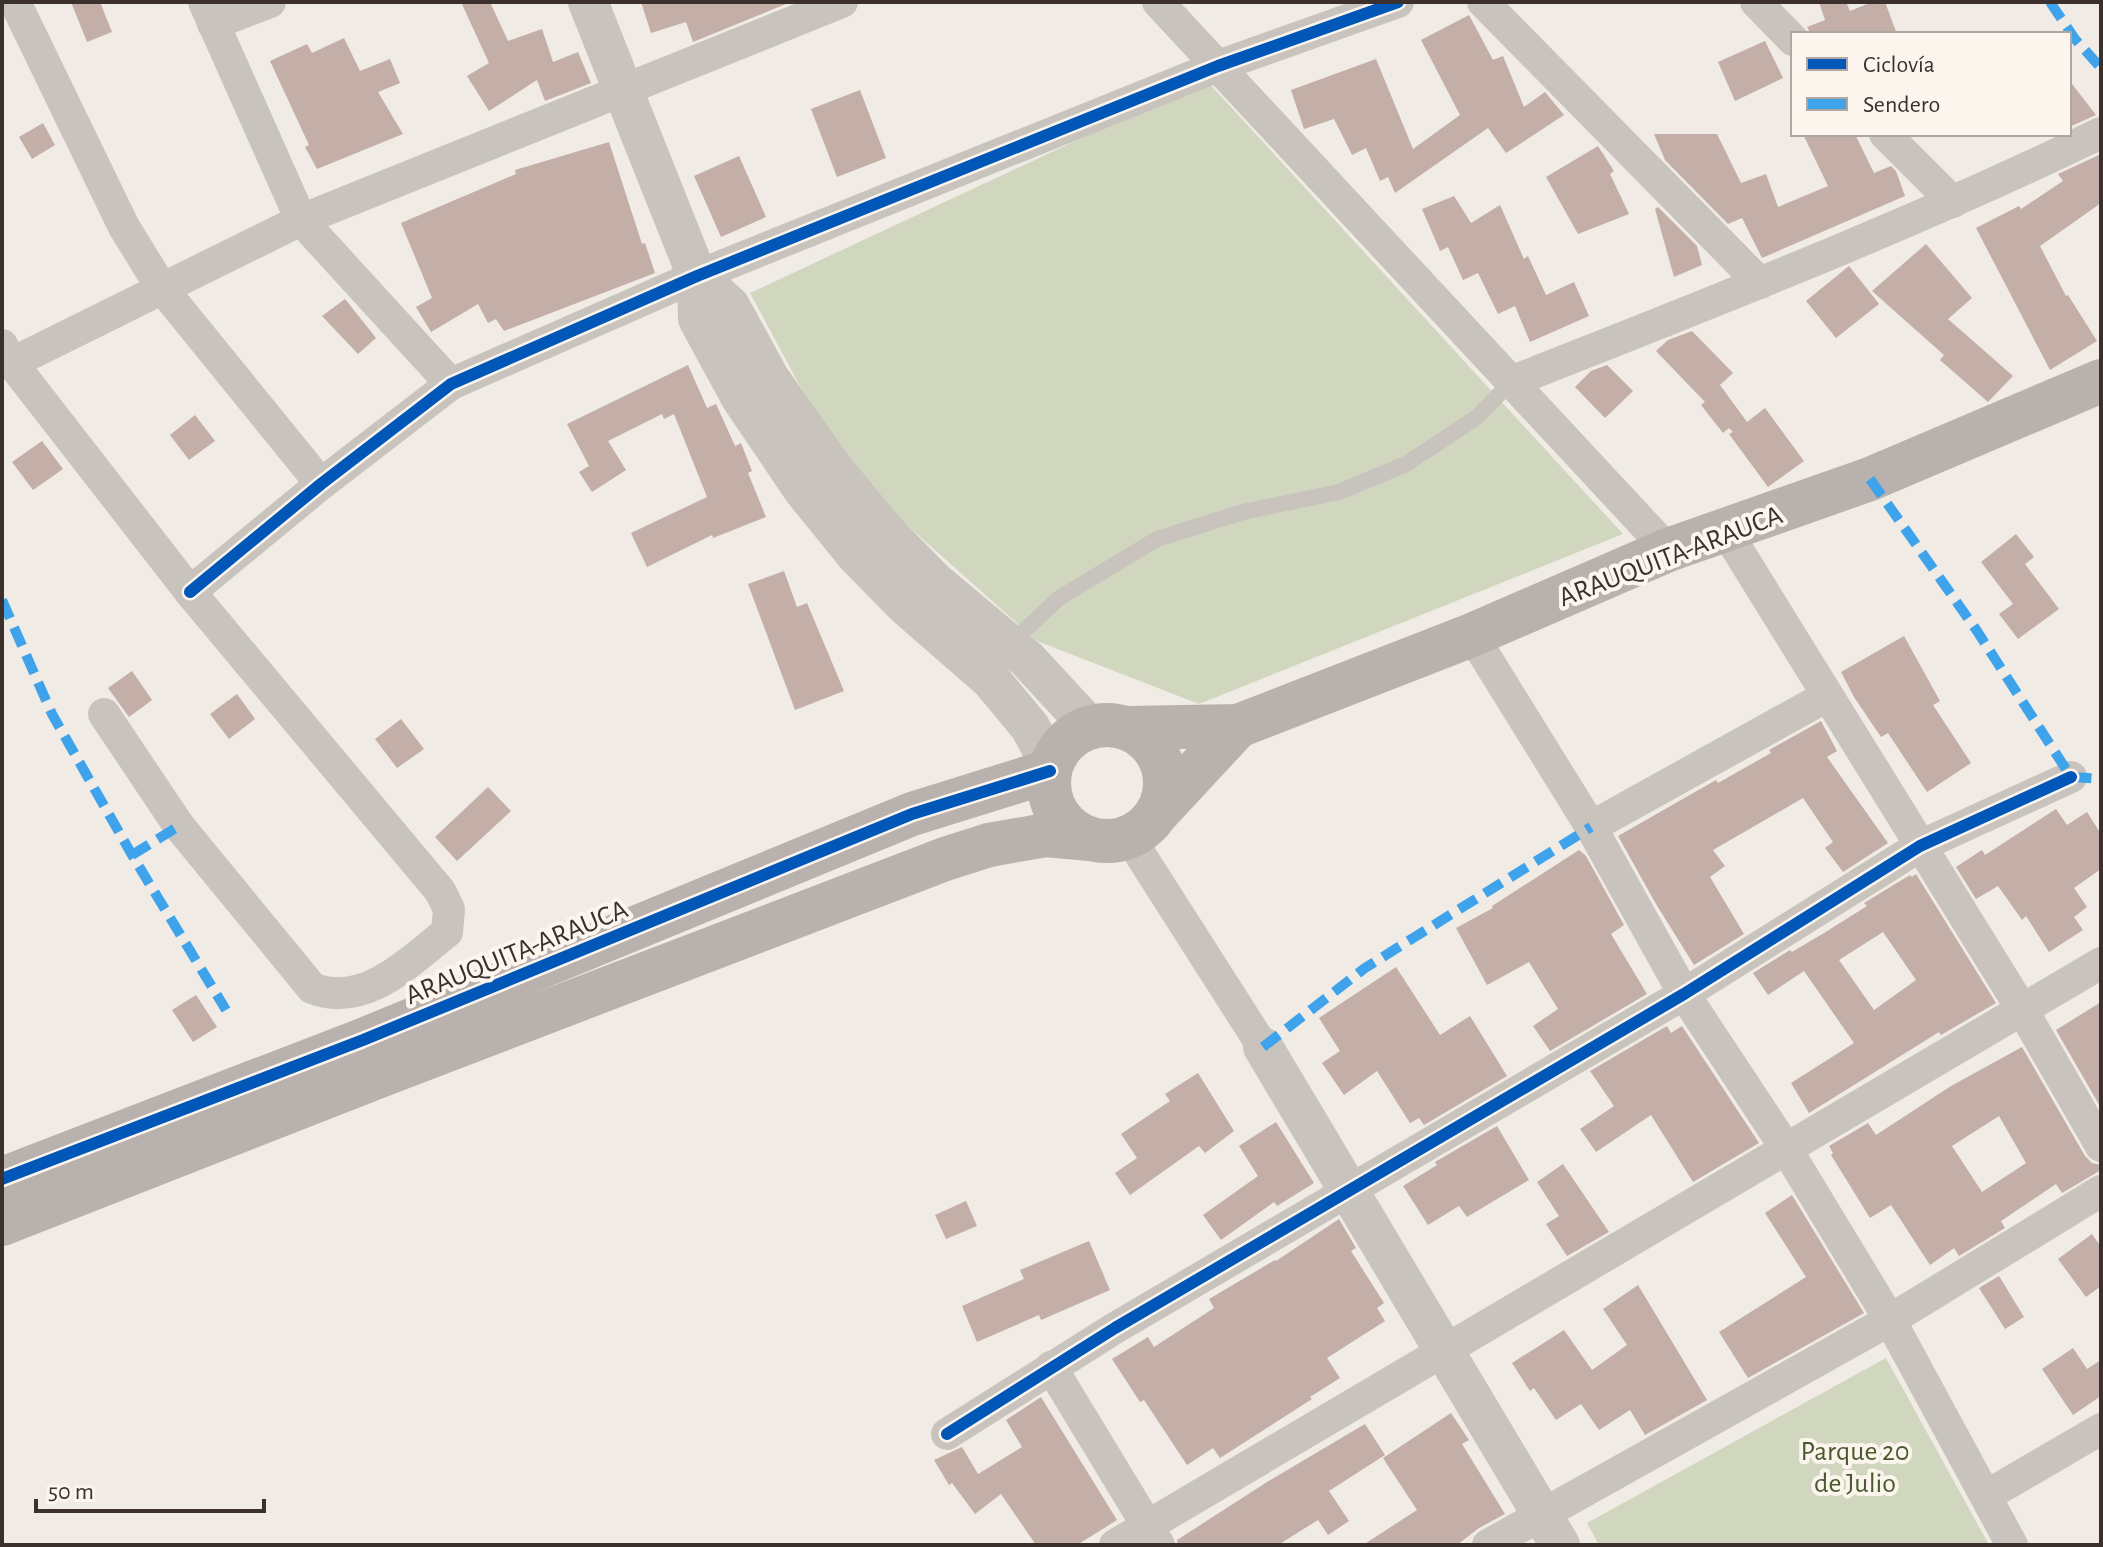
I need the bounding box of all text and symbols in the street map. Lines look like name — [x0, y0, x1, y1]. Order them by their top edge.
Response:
legend — [1791, 32, 2071, 136]
text: Ciclovía — [1863, 53, 1935, 77]
text: Sendero — [1863, 93, 1940, 117]
street label: ARAUQUITA-ARAUCA — [1555, 501, 1787, 612]
street label: ARAUQUITA-ARAUCA — [401, 895, 632, 1010]
park label: Parque 20 de Julio — [1800, 1438, 1910, 1498]
scale bar — [36, 1463, 264, 1513]
text: 50 m — [48, 1480, 94, 1504]

